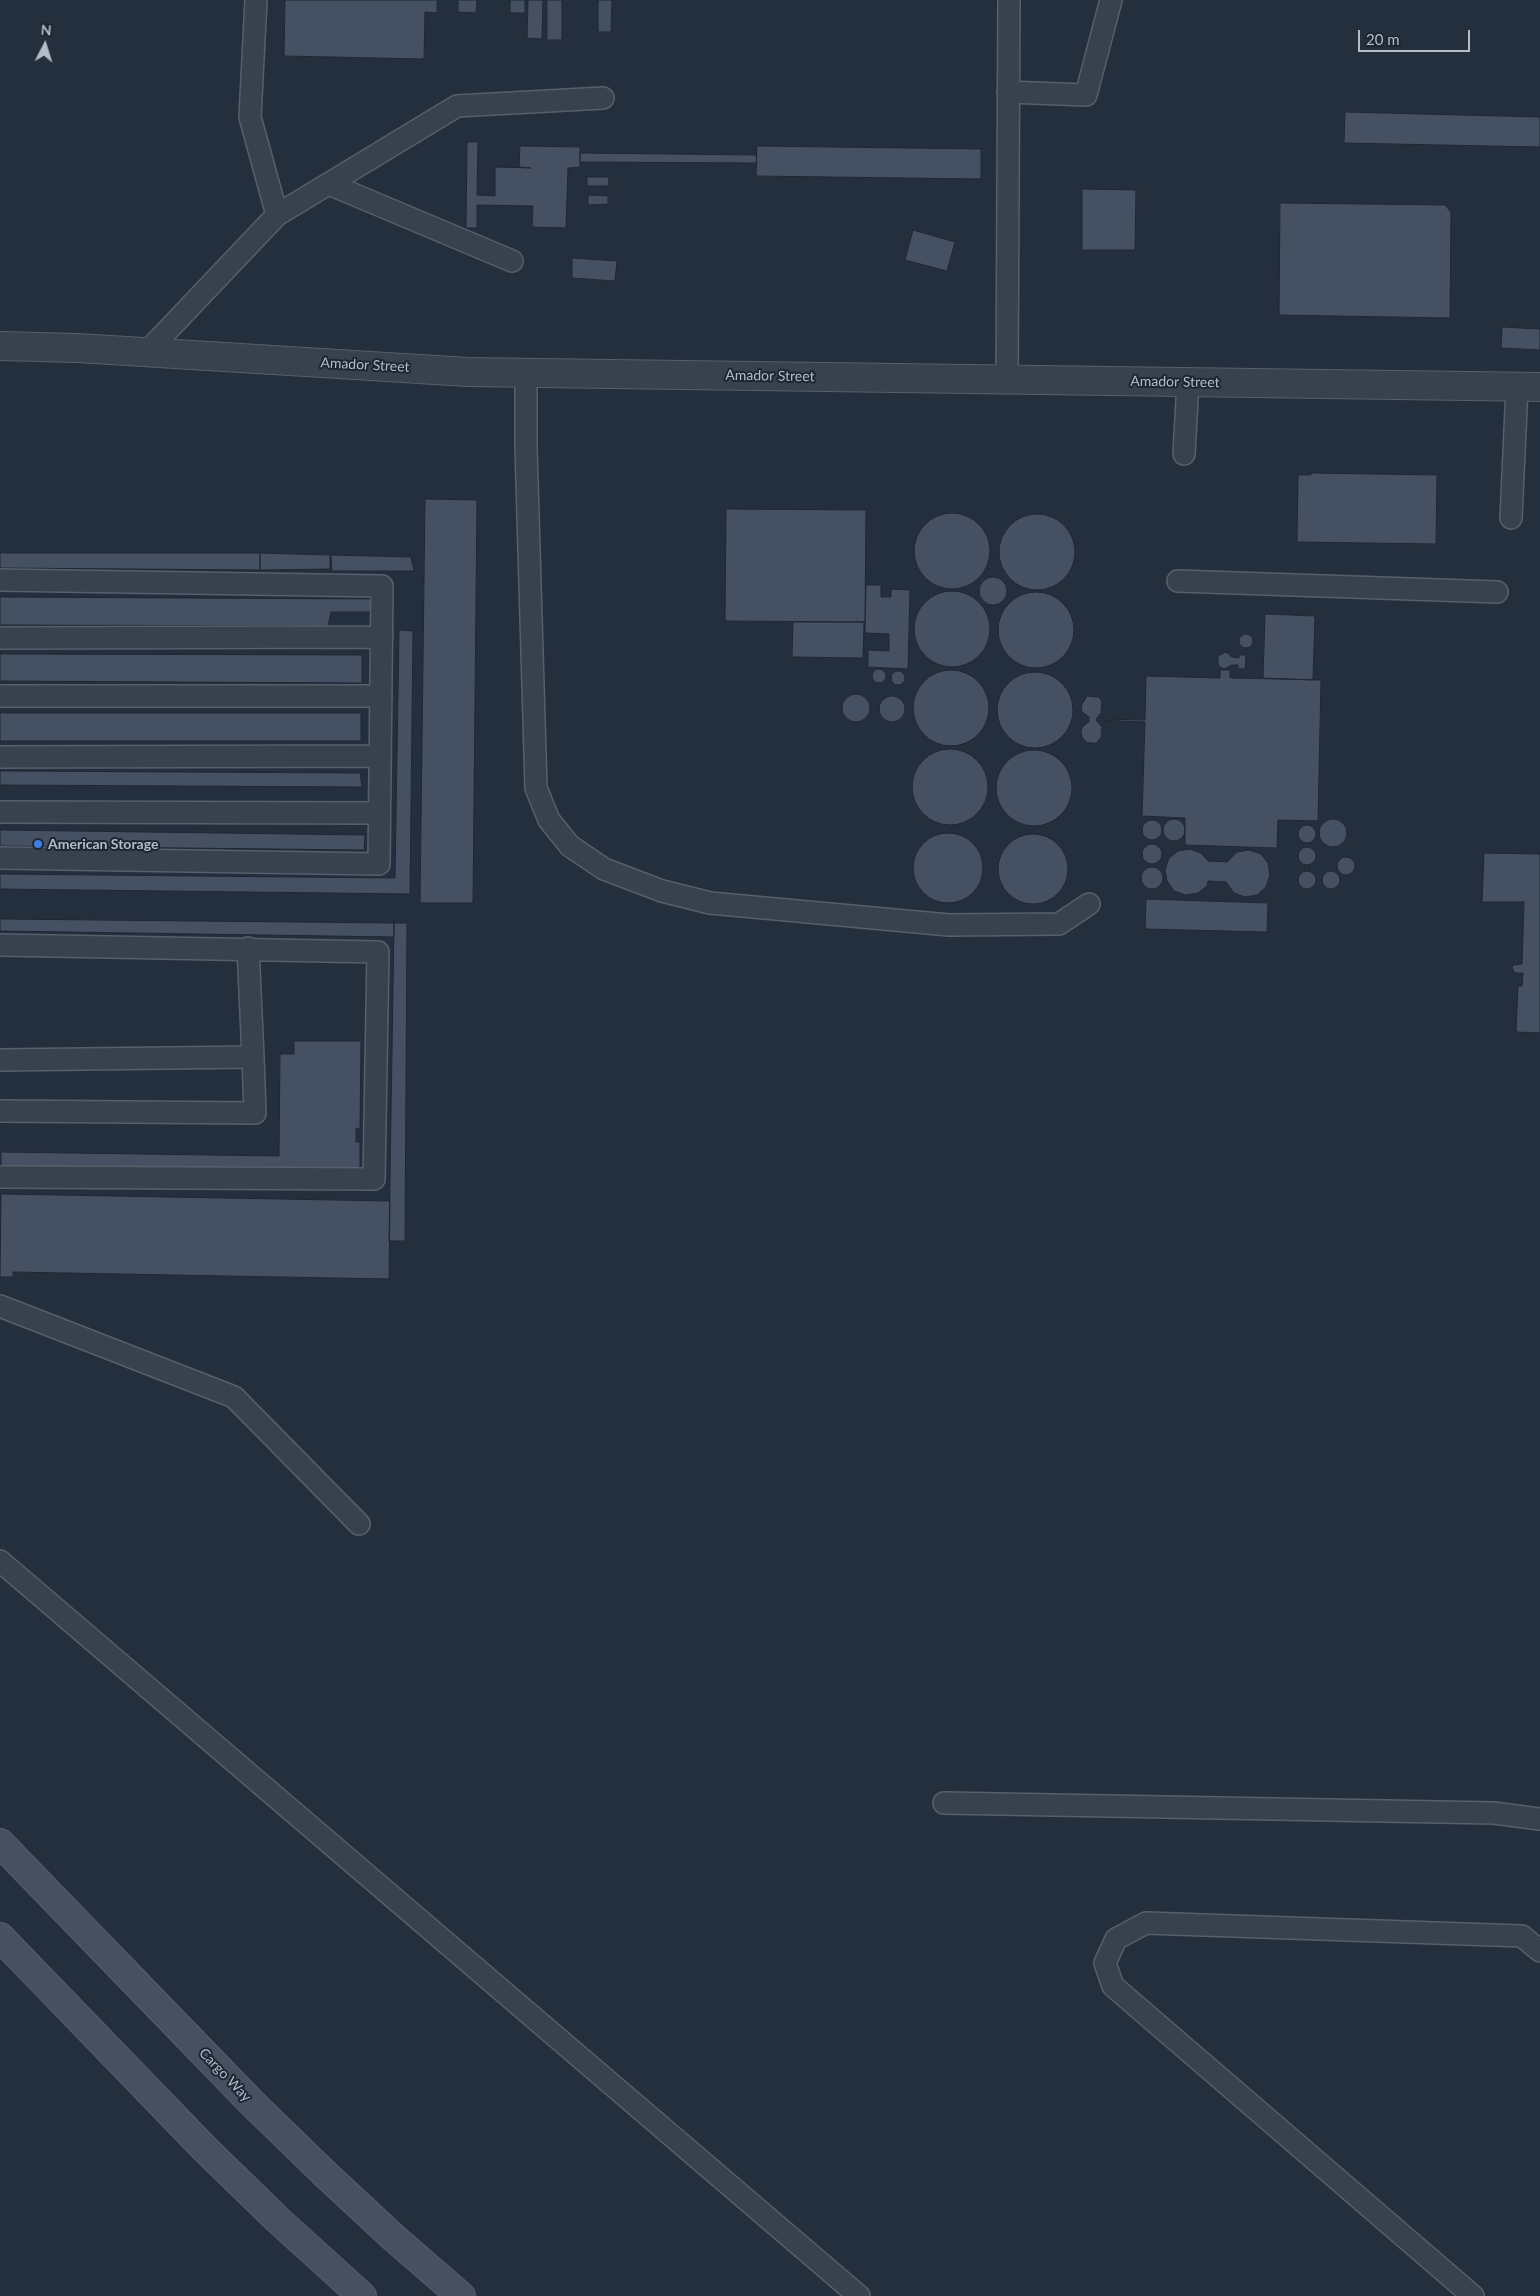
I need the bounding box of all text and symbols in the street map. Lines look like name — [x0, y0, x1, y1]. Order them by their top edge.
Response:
north arrow — [20, 20, 70, 70]
scale bar — [1360, 20, 1472, 52]
text: N — [40, 21, 52, 38]
text: 20 m — [1366, 30, 1400, 48]
street label: Amador Street — [320, 354, 410, 376]
street label: Amador Street — [725, 367, 815, 385]
street label: Amador Street — [1130, 373, 1220, 391]
place label: American Storage — [48, 836, 158, 852]
marker: American Storage — [32, 838, 44, 850]
street label: Cargo Way — [195, 2045, 255, 2105]

